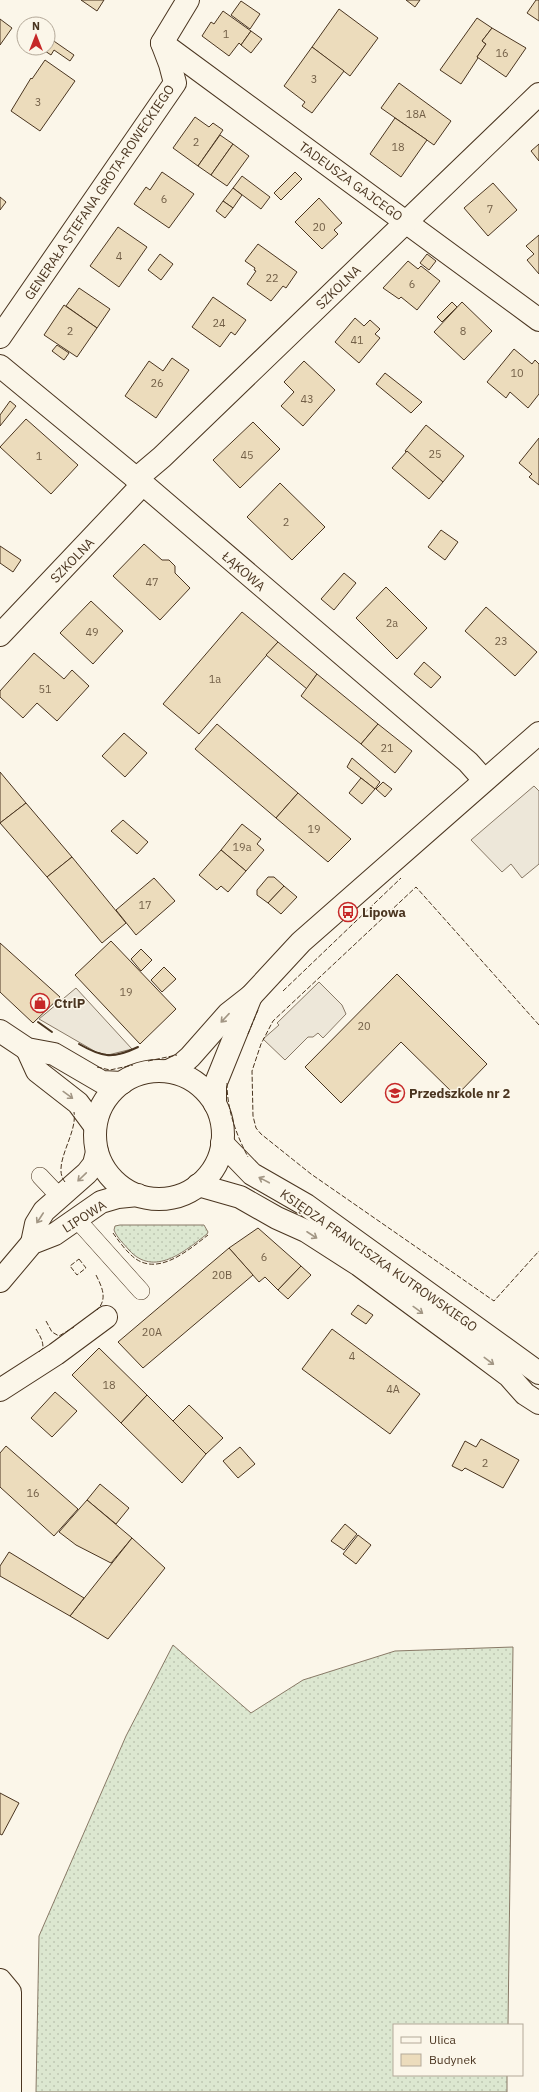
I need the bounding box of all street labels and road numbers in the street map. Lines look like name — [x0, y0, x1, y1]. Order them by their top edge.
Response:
street label: GENERAŁA STEFANA GROTA-ROWECKIEGO — [21, 81, 178, 303]
street label: TADEUSZA GAJCEGO — [295, 138, 406, 225]
street label: SZKOLNA — [312, 261, 365, 313]
street label: SZKOLNA — [47, 534, 98, 586]
street label: ŁĄKOWA — [218, 547, 269, 595]
street label: KSIĘDZA FRANCISZKA KUTROWSKIEGO — [277, 1185, 481, 1335]
street label: LIPOWA — [59, 1196, 110, 1237]

